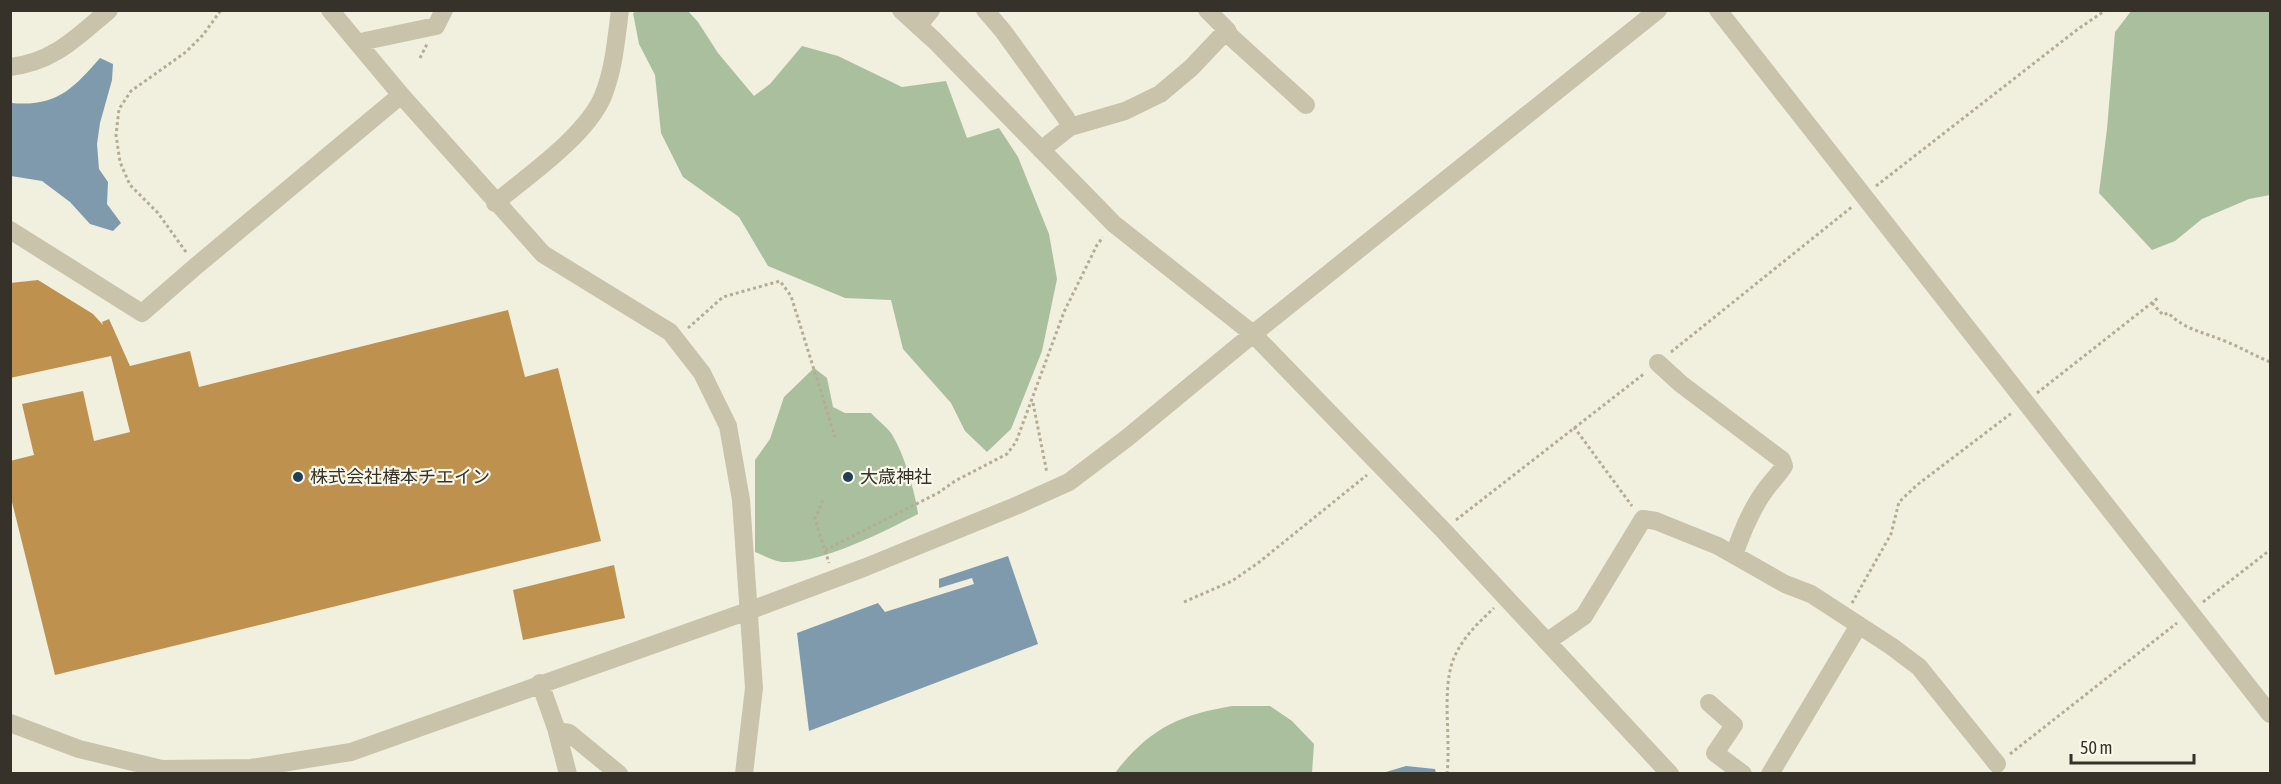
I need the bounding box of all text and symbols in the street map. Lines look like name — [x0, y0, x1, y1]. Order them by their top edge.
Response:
place label: 株式会社椿本チエイン — [310, 466, 490, 487]
place label: 大歳神社 — [860, 466, 932, 487]
marker: 株式会社椿本チエイン — [291, 470, 305, 484]
marker: 大歳神社 — [841, 470, 855, 484]
scale bar — [2071, 727, 2194, 765]
text: 50 m — [2080, 737, 2112, 758]

